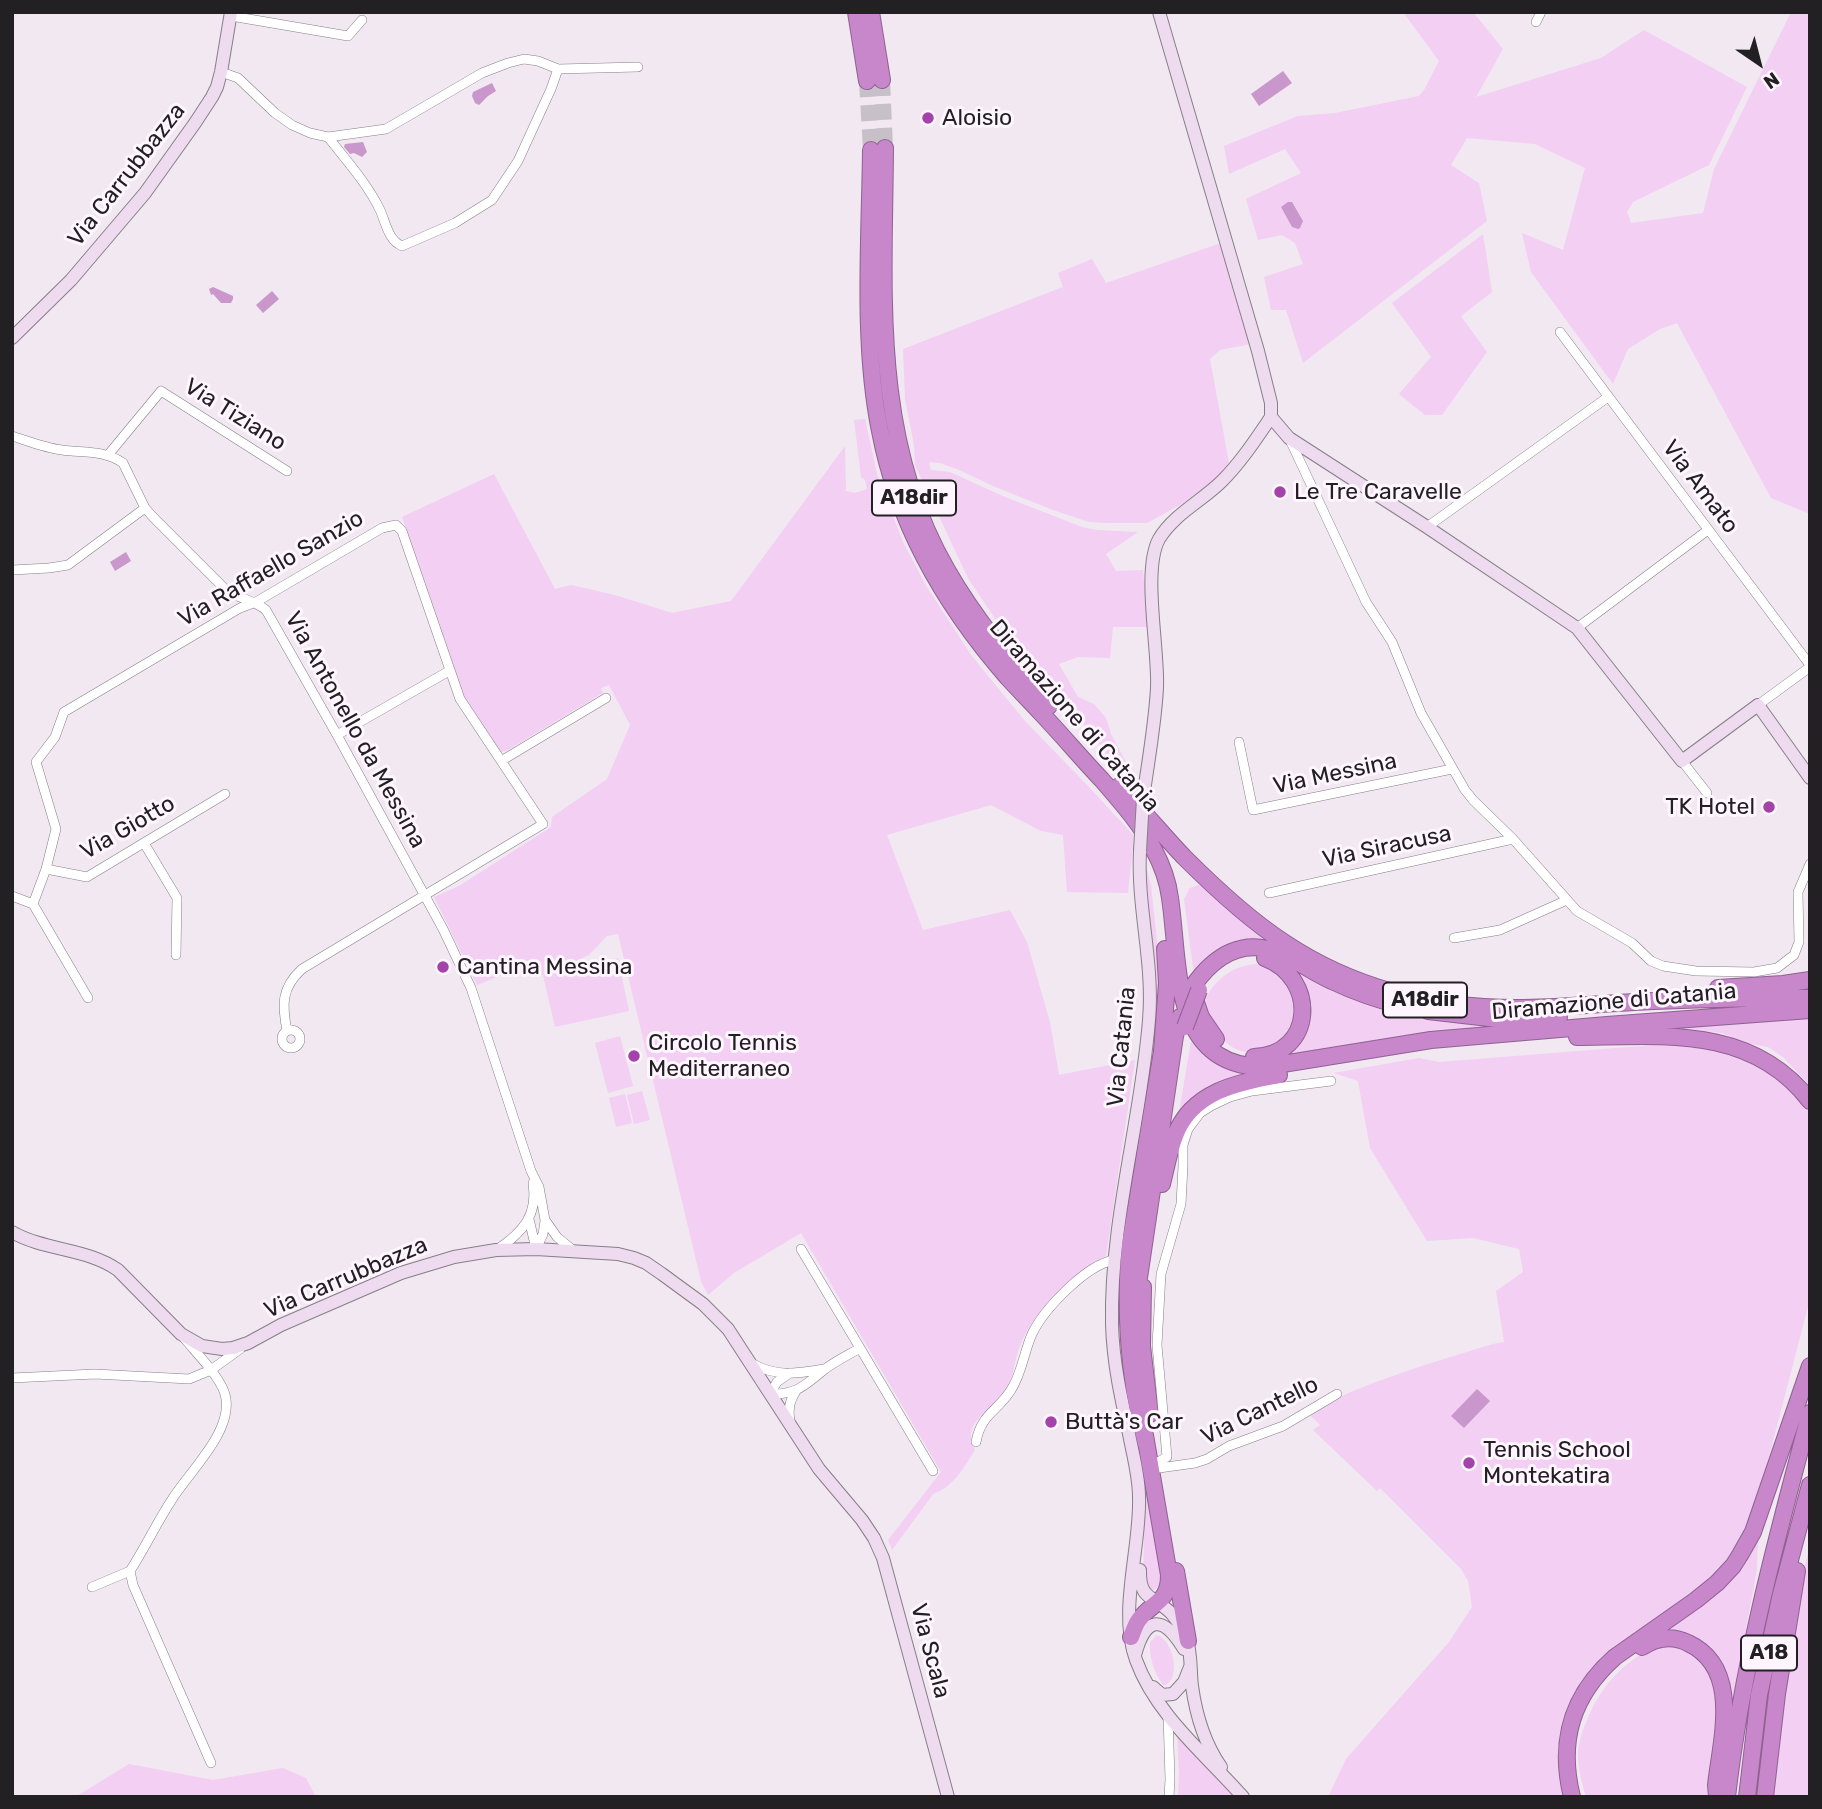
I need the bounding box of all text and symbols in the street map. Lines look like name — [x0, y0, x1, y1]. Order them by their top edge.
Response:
north arrow — [1724, 28, 1794, 98]
text: N — [1759, 67, 1784, 94]
street label: Via Carrubbazza — [62, 98, 192, 252]
place label: Aloisio — [942, 104, 1012, 132]
marker: Aloisio — [920, 110, 936, 126]
street label: Via Tiziano — [179, 373, 291, 457]
street label: Via Amato — [1656, 435, 1744, 539]
place label: Le Tre Caravelle — [1294, 478, 1462, 506]
road number: A18dir — [872, 480, 956, 516]
marker: Le Tre Caravelle — [1272, 484, 1288, 500]
street label: Via Raffaello Sanzio — [173, 505, 369, 633]
street label: Via Antonello da Messina — [278, 607, 432, 853]
street label: Diramazione di Catania — [983, 614, 1165, 818]
street label: Via Messina — [1271, 747, 1399, 801]
street label: Via Giotto — [76, 790, 180, 866]
place label: TK Hotel — [1665, 793, 1755, 821]
marker: TK Hotel — [1761, 799, 1777, 815]
street label: Via Siracusa — [1320, 820, 1454, 874]
place label: Cantina Messina — [457, 953, 632, 981]
marker: Cantina Messina — [435, 959, 451, 975]
street label: Diramazione di Catania — [1491, 978, 1737, 1026]
road number: A18dir — [1383, 982, 1467, 1018]
street label: Via Catania — [1102, 986, 1142, 1108]
place label: Circolo Tennis Mediterraneo — [648, 1029, 797, 1083]
marker: Circolo Tennis Mediterraneo — [626, 1048, 642, 1064]
street label: Via Carrubbazza — [260, 1231, 432, 1325]
street label: Via Cantello — [1197, 1371, 1323, 1451]
place label: Buttà's Car — [1065, 1408, 1183, 1436]
marker: Buttà's Car — [1043, 1414, 1059, 1430]
place label: Tennis School Montekatira — [1483, 1436, 1631, 1490]
marker: Tennis School Montekatira — [1461, 1455, 1477, 1471]
street label: Via Scala — [904, 1601, 956, 1701]
road number: A18 — [1741, 1636, 1797, 1670]

